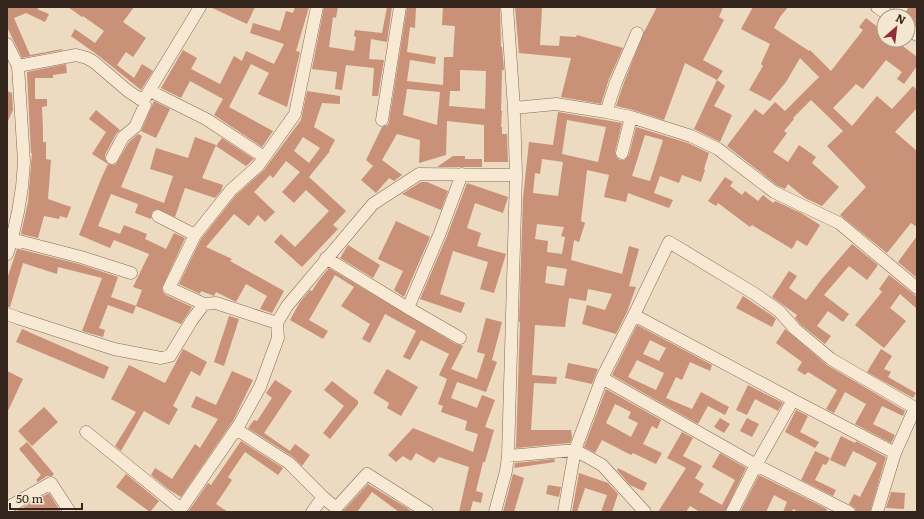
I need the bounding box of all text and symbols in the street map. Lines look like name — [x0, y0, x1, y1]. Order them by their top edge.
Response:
north arrow — [876, 8, 916, 48]
text: N — [893, 9, 909, 28]
scale bar — [10, 485, 82, 511]
text: 50 m — [16, 489, 43, 507]

